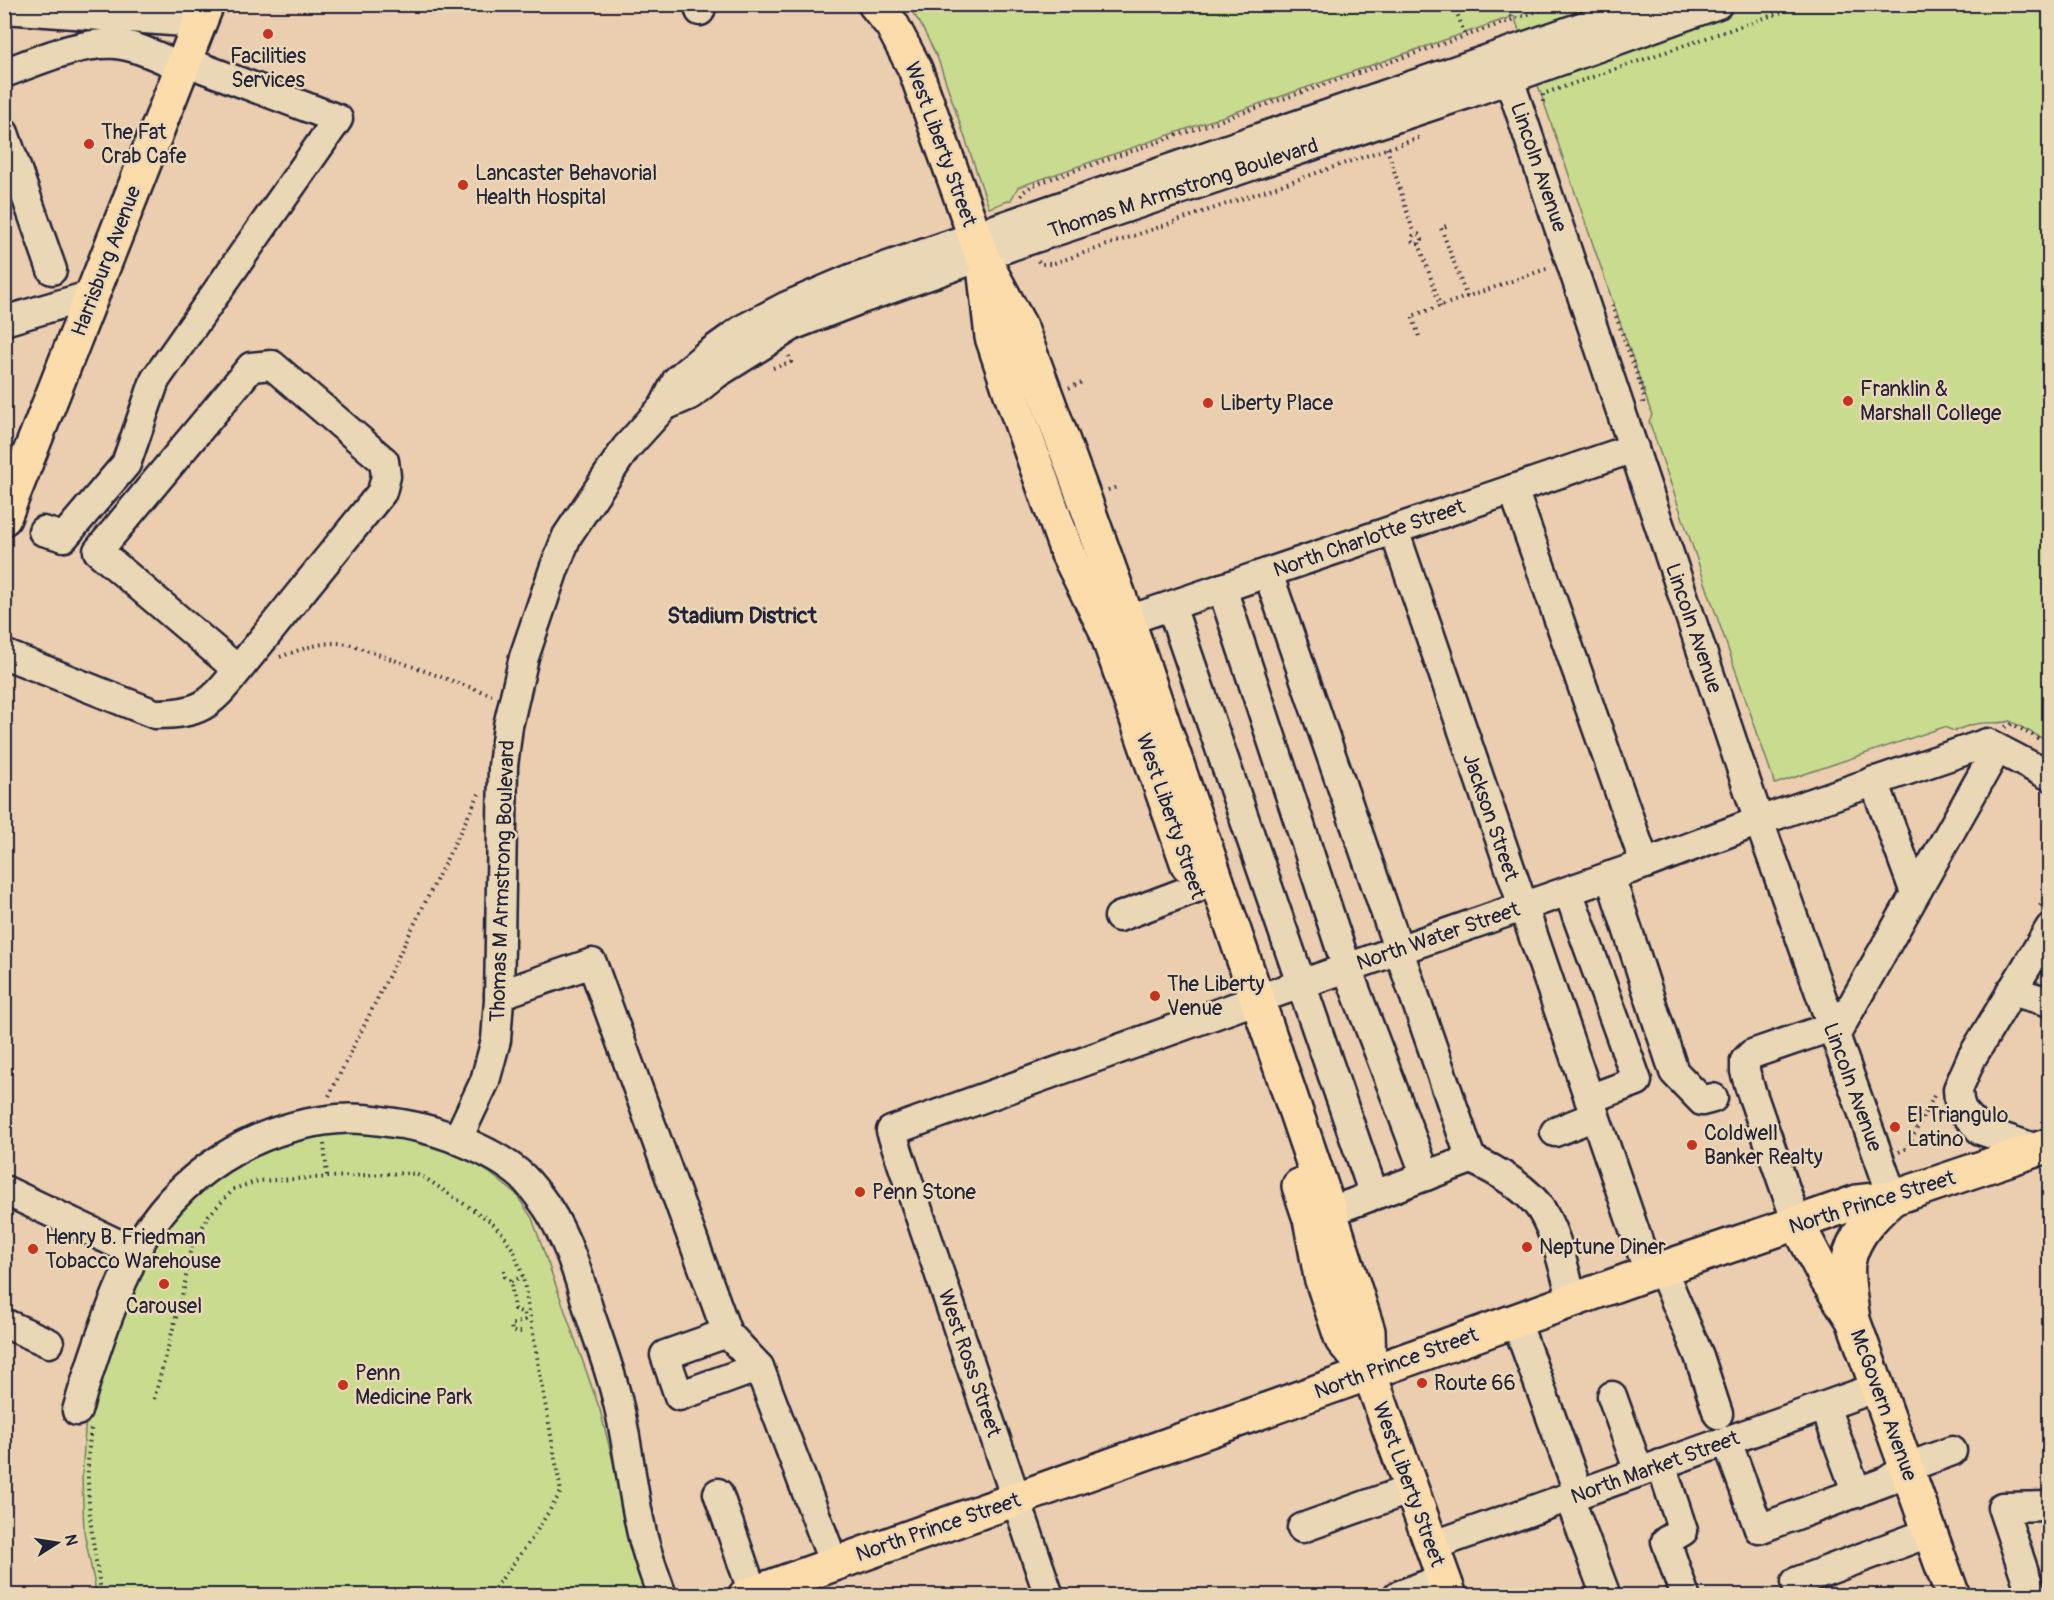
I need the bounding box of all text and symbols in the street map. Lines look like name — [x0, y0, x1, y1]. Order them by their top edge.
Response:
marker: Facilities Services — [261, 27, 275, 41]
place label: Facilities Services — [230, 43, 307, 94]
street label: West Liberty Street — [898, 58, 983, 231]
street label: Lincoln Avenue — [1504, 99, 1574, 236]
place label: The Fat Crab Cafe — [101, 119, 187, 170]
street label: Thomas M Armstrong Boulevard — [1045, 132, 1322, 245]
marker: The Fat Crab Cafe — [82, 137, 96, 151]
place label: Lancaster Behavorial Health Hospital — [475, 160, 657, 211]
marker: Lancaster Behavorial Health Hospital — [456, 178, 470, 192]
street label: Harrisburg Avenue — [65, 181, 148, 340]
place label: Franklin & Marshall College — [1860, 376, 2002, 427]
place label: Liberty Place — [1220, 390, 1334, 417]
marker: Franklin & Marshall College — [1841, 394, 1855, 408]
marker: Liberty Place — [1201, 396, 1215, 410]
street label: North Charlotte Street — [1270, 493, 1469, 584]
street label: Lincoln Avenue — [1659, 560, 1729, 697]
district label: Stadium District — [667, 602, 818, 630]
street label: West Liberty Street — [1130, 730, 1212, 903]
street label: Thomas M Armstrong Boulevard — [484, 739, 521, 1023]
street label: Jackson Street — [1456, 750, 1525, 885]
street label: North Water Street — [1353, 896, 1524, 977]
place label: The Liberty Venue — [1167, 971, 1265, 1022]
marker: The Liberty Venue — [1148, 989, 1162, 1003]
street label: Lincoln Avenue — [1817, 1019, 1889, 1156]
place label: El Triangulo Latino — [1907, 1102, 2008, 1153]
place label: Coldwell Banker Realty — [1704, 1120, 1823, 1171]
marker: El Triangulo Latino — [1888, 1120, 1902, 1134]
marker: Coldwell Banker Realty — [1685, 1138, 1699, 1152]
street label: North Prince Street — [1786, 1164, 1959, 1241]
place label: Penn Stone — [872, 1179, 977, 1206]
marker: Penn Stone — [853, 1185, 867, 1199]
place label: Henry B. Friedman Tobacco Warehouse — [45, 1224, 221, 1275]
place label: Neptune Diner — [1539, 1234, 1666, 1261]
marker: Neptune Diner — [1520, 1240, 1534, 1254]
marker: Henry B. Friedman Tobacco Warehouse — [26, 1242, 40, 1256]
marker: Carousel — [157, 1277, 171, 1291]
street label: West Ross Street — [932, 1286, 1008, 1441]
place label: Carousel — [126, 1293, 202, 1320]
street label: North Prince Street — [1311, 1321, 1482, 1406]
street label: McGovern Avenue — [1844, 1326, 1924, 1485]
place label: Penn Medicine Park — [355, 1360, 473, 1411]
place label: Route 66 — [1434, 1370, 1516, 1397]
marker: Route 66 — [1415, 1376, 1429, 1390]
marker: Penn Medicine Park — [336, 1378, 350, 1392]
street label: West Liberty Street — [1366, 1398, 1451, 1571]
street label: North Market Street — [1567, 1424, 1744, 1510]
street label: North Prince Street — [852, 1486, 1025, 1568]
north arrow — [27, 1513, 87, 1573]
text: N — [60, 1533, 82, 1548]

